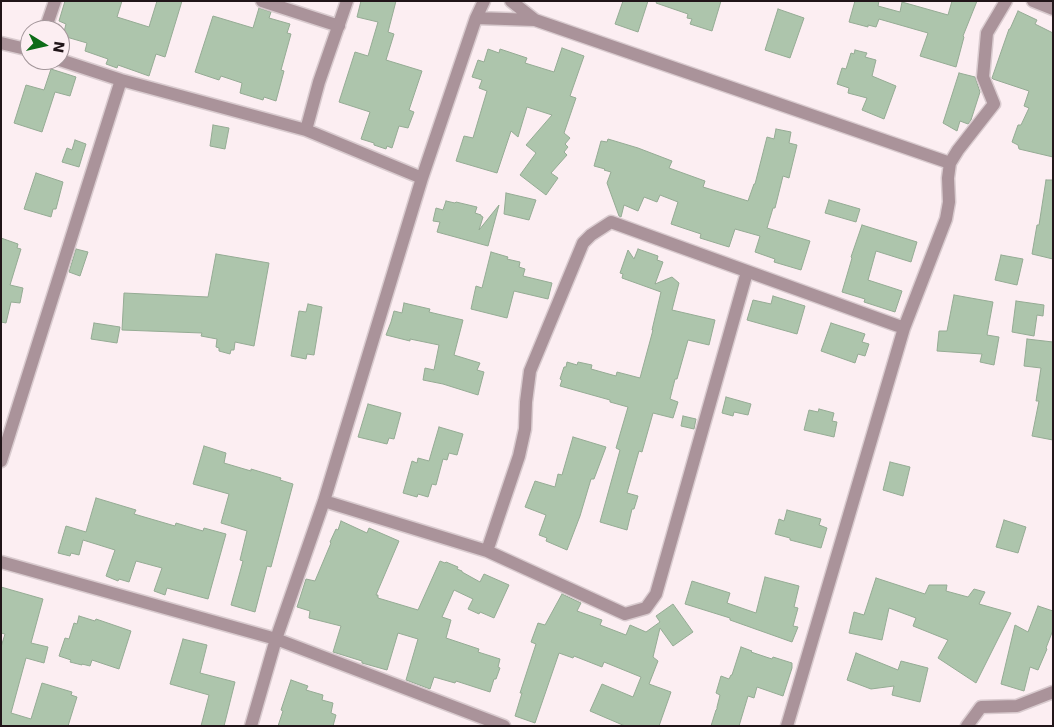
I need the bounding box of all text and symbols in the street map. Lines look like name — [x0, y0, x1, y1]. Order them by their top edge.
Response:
north arrow — [20, 20, 70, 70]
text: N — [50, 40, 68, 54]

